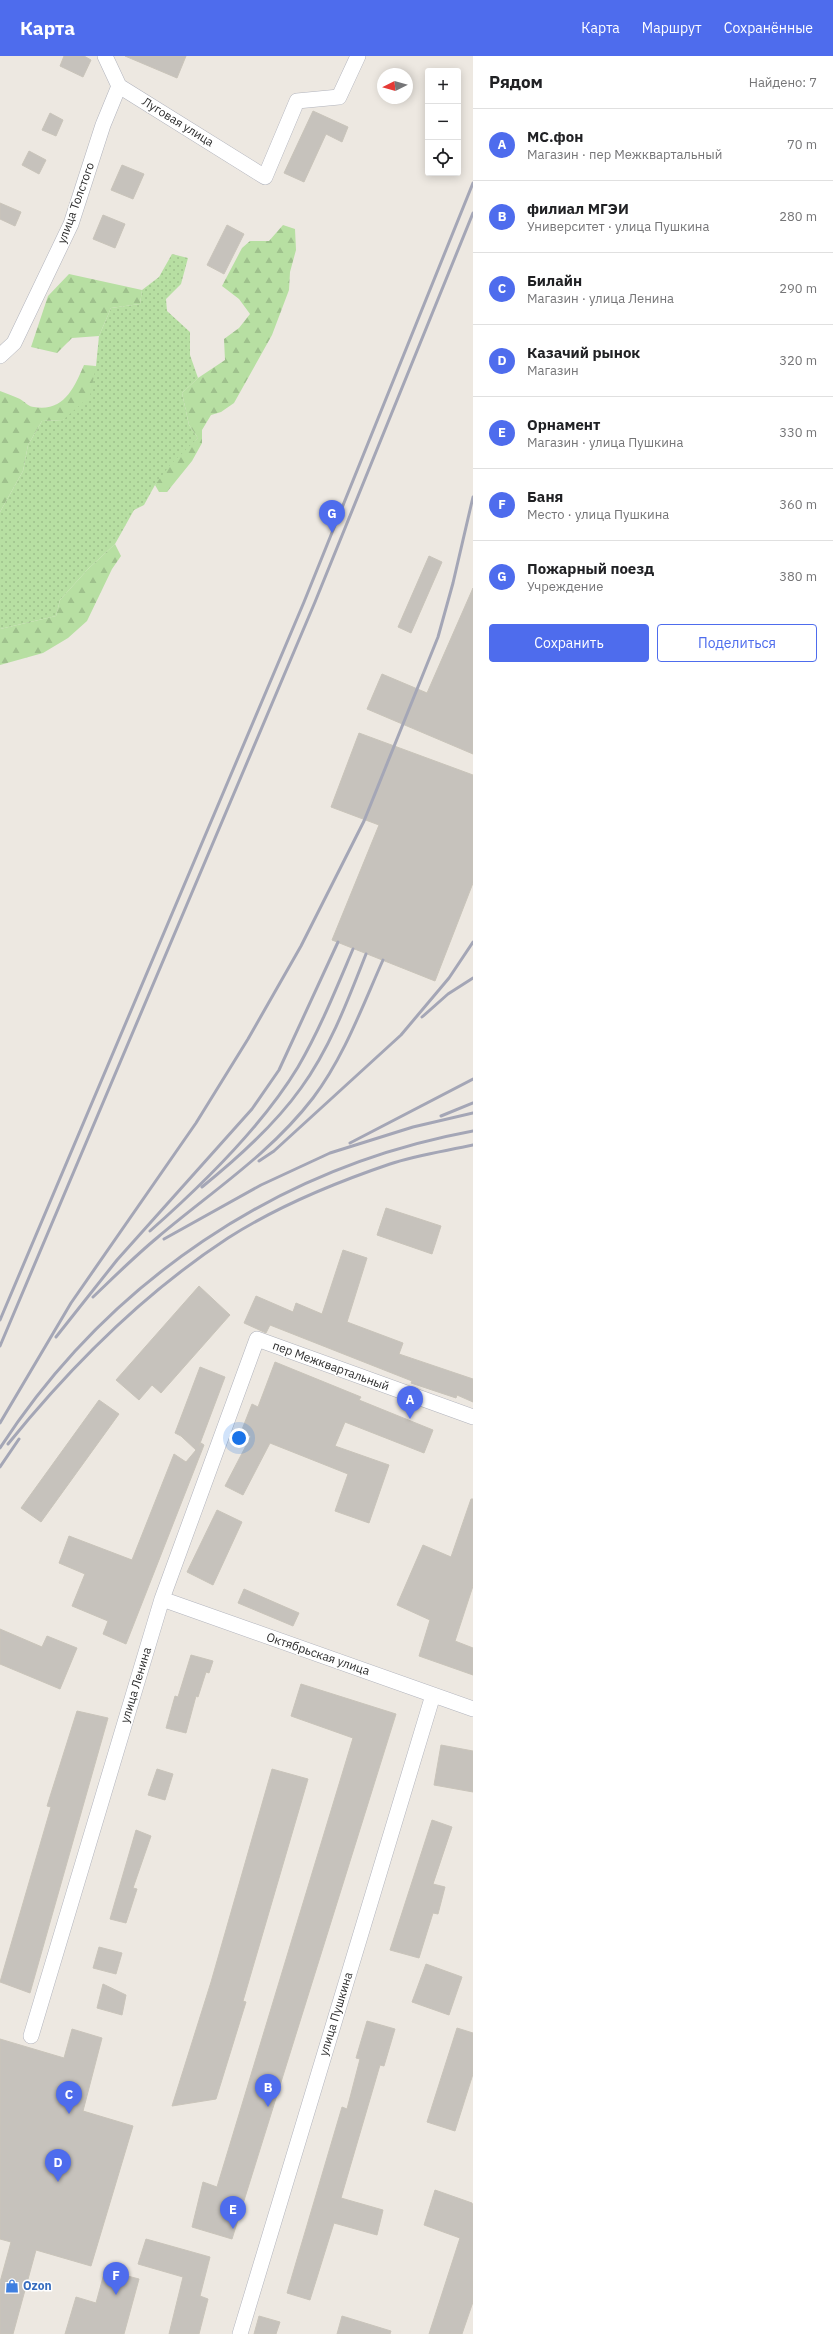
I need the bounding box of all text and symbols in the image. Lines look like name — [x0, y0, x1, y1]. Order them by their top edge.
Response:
text: Карта — [20, 16, 75, 40]
text: Карта — [581, 19, 620, 37]
text: Маршрут — [642, 19, 702, 37]
text: Сохранённые — [724, 19, 813, 37]
north arrow — [377, 68, 413, 104]
map controls — [425, 68, 461, 176]
button: + — [425, 68, 461, 104]
text: Рядом — [489, 71, 543, 93]
text: Найдено: 7 — [749, 74, 817, 91]
street label: Луговая улица — [140, 94, 217, 150]
button: − — [425, 104, 461, 140]
text: МС.фон — [527, 127, 583, 146]
text: A — [498, 136, 506, 153]
text: 70 m — [787, 136, 817, 153]
button: locate — [425, 140, 461, 176]
text: Магазин · пер Межквартальный — [527, 146, 722, 163]
street label: улица Толстого — [54, 160, 97, 246]
text: филиал МГЭИ — [527, 199, 629, 218]
text: B — [498, 208, 506, 225]
text: 280 m — [779, 208, 817, 225]
text: Университет · улица Пушкина — [527, 218, 709, 235]
text: Билайн — [527, 271, 582, 290]
text: C — [498, 280, 506, 297]
text: 290 m — [779, 280, 817, 297]
text: Магазин · улица Ленина — [527, 290, 674, 307]
text: Казачий рынок — [527, 343, 640, 362]
text: D — [497, 352, 507, 369]
text: 320 m — [779, 352, 817, 369]
text: Магазин — [527, 362, 579, 379]
text: Орнамент — [527, 415, 600, 434]
text: E — [498, 424, 506, 441]
text: 330 m — [779, 424, 817, 441]
text: Магазин · улица Пушкина — [527, 434, 683, 451]
text: Баня — [527, 487, 563, 506]
text: F — [498, 496, 506, 513]
text: 360 m — [779, 496, 817, 513]
pin: G — [319, 500, 345, 533]
text: Место · улица Пушкина — [527, 506, 669, 523]
text: Пожарный поезд — [527, 559, 654, 578]
text: G — [497, 568, 507, 585]
text: 380 m — [779, 568, 817, 585]
text: Учреждение — [527, 578, 603, 595]
button: Сохранить — [489, 624, 649, 662]
button: Поделиться — [657, 624, 817, 662]
street label: пер Межквартальный — [271, 1337, 392, 1394]
pin: A — [397, 1386, 423, 1419]
your location — [229, 1428, 249, 1448]
street label: Октябрьская улица — [264, 1629, 372, 1678]
street label: улица Ленина — [117, 1645, 154, 1725]
street label: улица Пушкина — [316, 1969, 356, 2058]
pin: B — [255, 2074, 281, 2107]
pin: C — [56, 2081, 82, 2114]
pin: D — [45, 2149, 71, 2182]
pin: E — [220, 2196, 246, 2229]
pin: F — [103, 2262, 129, 2295]
shop icon: Ozon — [4, 2278, 20, 2294]
place label: Ozon — [23, 2278, 52, 2293]

